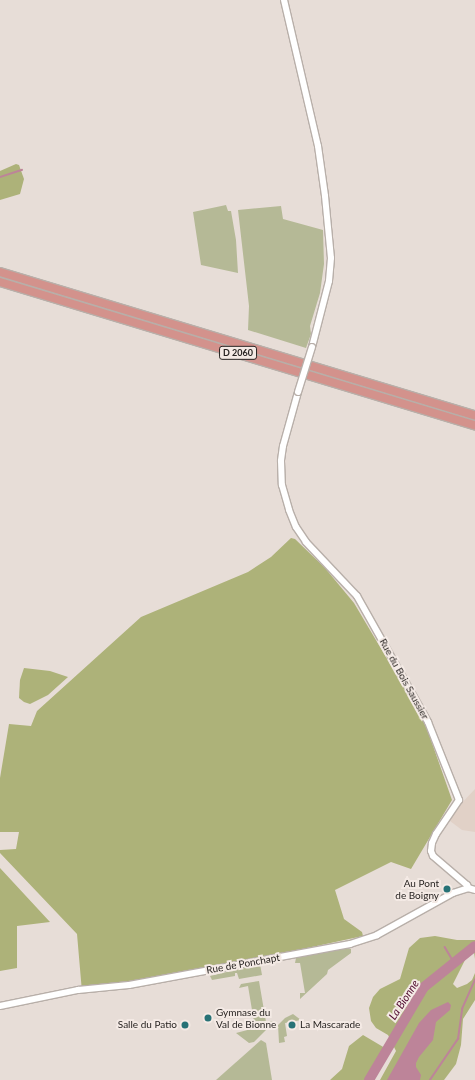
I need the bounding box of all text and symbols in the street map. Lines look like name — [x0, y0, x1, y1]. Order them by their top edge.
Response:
road number: D 2060 — [219, 346, 257, 360]
street label: Rue du Bois Saussier — [377, 637, 431, 721]
place label: Au Pont de Boigny — [395, 877, 439, 900]
marker: Au Pont de Boigny — [442, 884, 452, 894]
street label: Rue de Ponchapt — [205, 952, 281, 976]
water label: La Bionne — [386, 978, 422, 1022]
place label: Gymnase du Val de Bionne — [216, 1006, 276, 1030]
marker: Gymnase du Val de Bionne — [203, 1013, 213, 1023]
place label: Salle du Patio — [118, 1019, 177, 1031]
place label: La Mascarade — [300, 1019, 360, 1031]
marker: Salle du Patio — [180, 1020, 190, 1030]
marker: La Mascarade — [287, 1020, 297, 1030]

